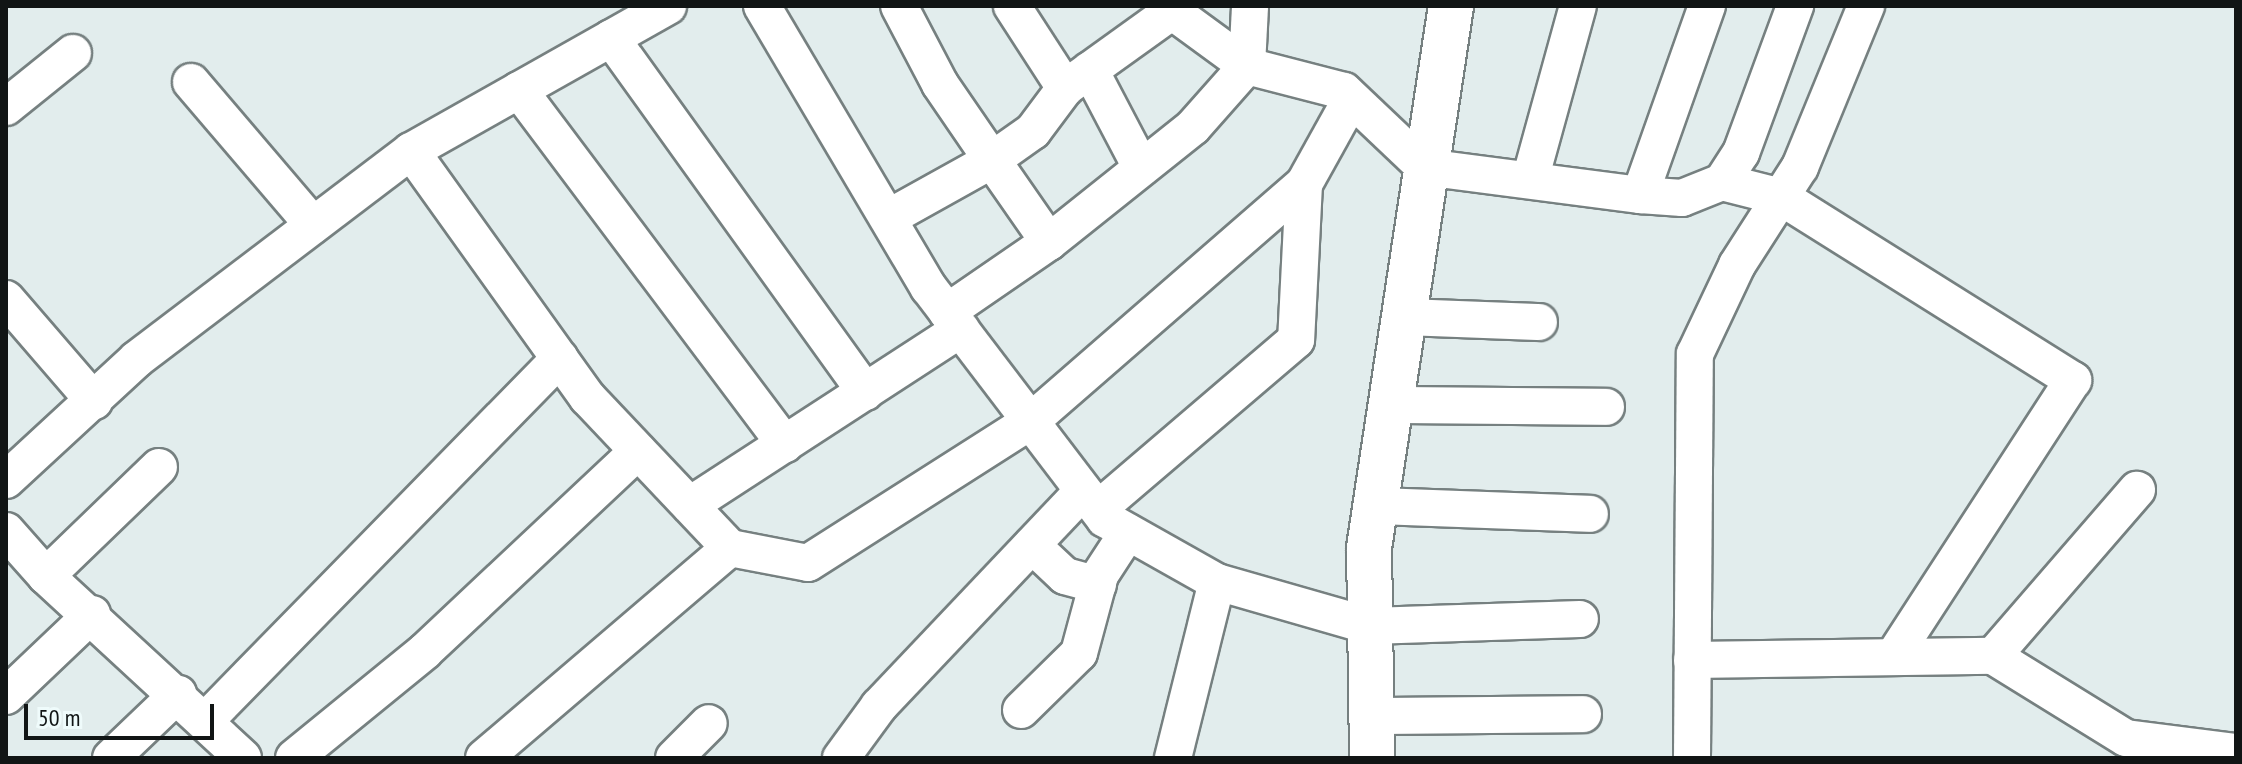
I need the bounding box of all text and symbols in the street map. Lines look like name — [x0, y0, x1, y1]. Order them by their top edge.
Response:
scale bar — [28, 688, 218, 738]
text: 50 m — [38, 702, 80, 733]

